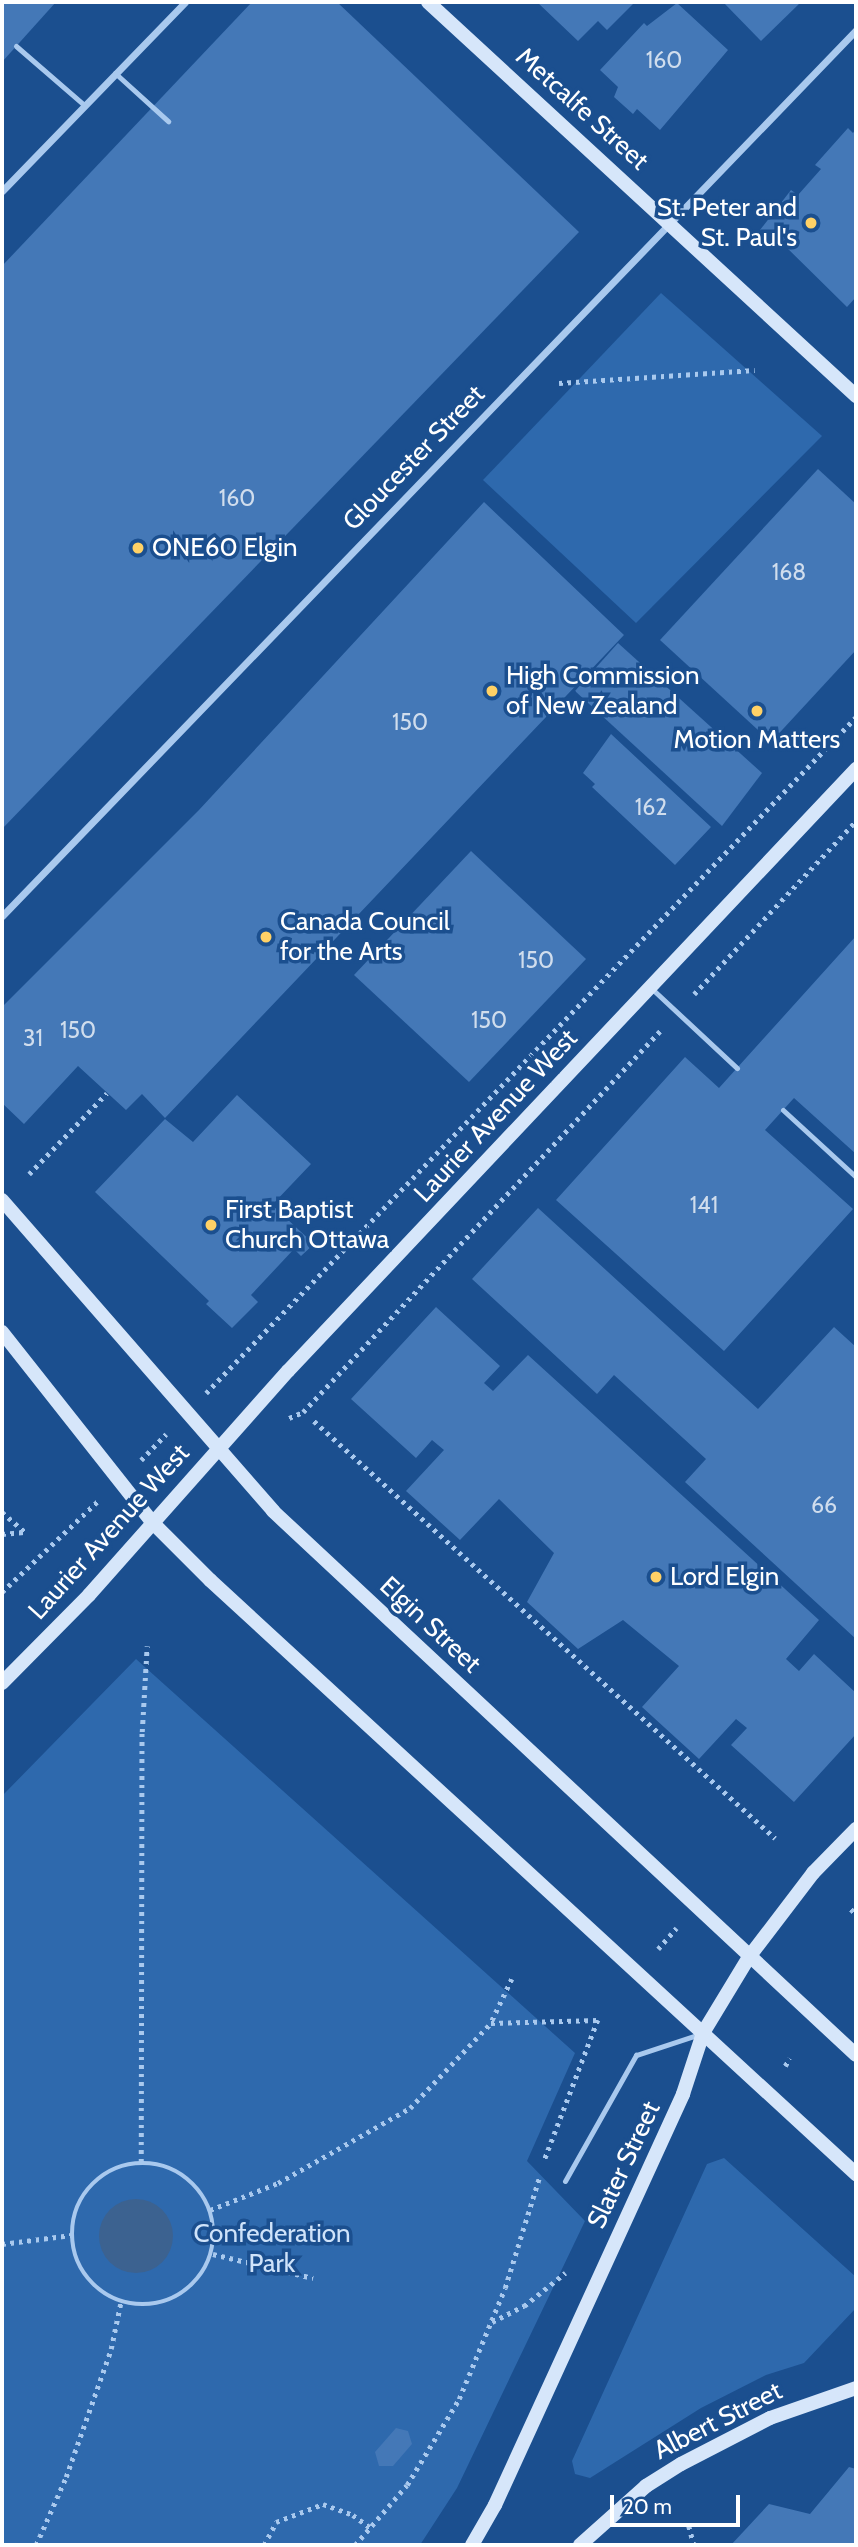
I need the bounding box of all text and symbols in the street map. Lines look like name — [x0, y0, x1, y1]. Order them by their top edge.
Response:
street label: Metcalfe Street — [509, 41, 655, 177]
house number: 160 — [646, 46, 682, 74]
place label: St. Peter and St. Paul's — [657, 192, 797, 254]
marker: St. Peter and St. Paul's — [803, 215, 819, 231]
street label: Gloucester Street — [337, 379, 491, 537]
house number: 160 — [219, 484, 255, 512]
place label: ONE60 Elgin — [152, 532, 298, 564]
marker: ONE60 Elgin — [130, 540, 146, 556]
house number: 168 — [772, 558, 806, 586]
place label: High Commission of New Zealand — [506, 660, 699, 722]
marker: High Commission of New Zealand — [484, 683, 500, 699]
marker: Motion Matters — [747, 701, 767, 721]
house number: 150 — [392, 708, 428, 736]
place label: Motion Matters — [674, 724, 840, 756]
house number: 162 — [635, 793, 667, 821]
place label: Canada Council for the Arts — [280, 906, 450, 968]
marker: Canada Council for the Arts — [258, 929, 274, 945]
house number: 150 — [518, 946, 554, 974]
house number: 150 — [471, 1006, 507, 1034]
house number: 150 — [60, 1016, 96, 1044]
street label: Laurier Avenue West — [408, 1023, 584, 1209]
house number: 31 — [23, 1024, 43, 1052]
house number: 141 — [690, 1191, 718, 1219]
place label: First Baptist Church Ottawa — [225, 1194, 389, 1256]
marker: First Baptist Church Ottawa — [203, 1217, 219, 1233]
street label: Laurier Avenue West — [22, 1438, 196, 1626]
house number: 66 — [811, 1491, 837, 1519]
place label: Lord Elgin — [670, 1561, 779, 1593]
marker: Lord Elgin — [648, 1569, 664, 1585]
street label: Elgin Street — [373, 1570, 487, 1680]
street label: Slater Street — [581, 2097, 667, 2233]
park label: Confederation Park — [193, 2218, 351, 2280]
street label: Albert Street — [649, 2375, 787, 2467]
scale bar — [613, 2480, 742, 2524]
text: 20 m — [623, 2494, 672, 2519]

